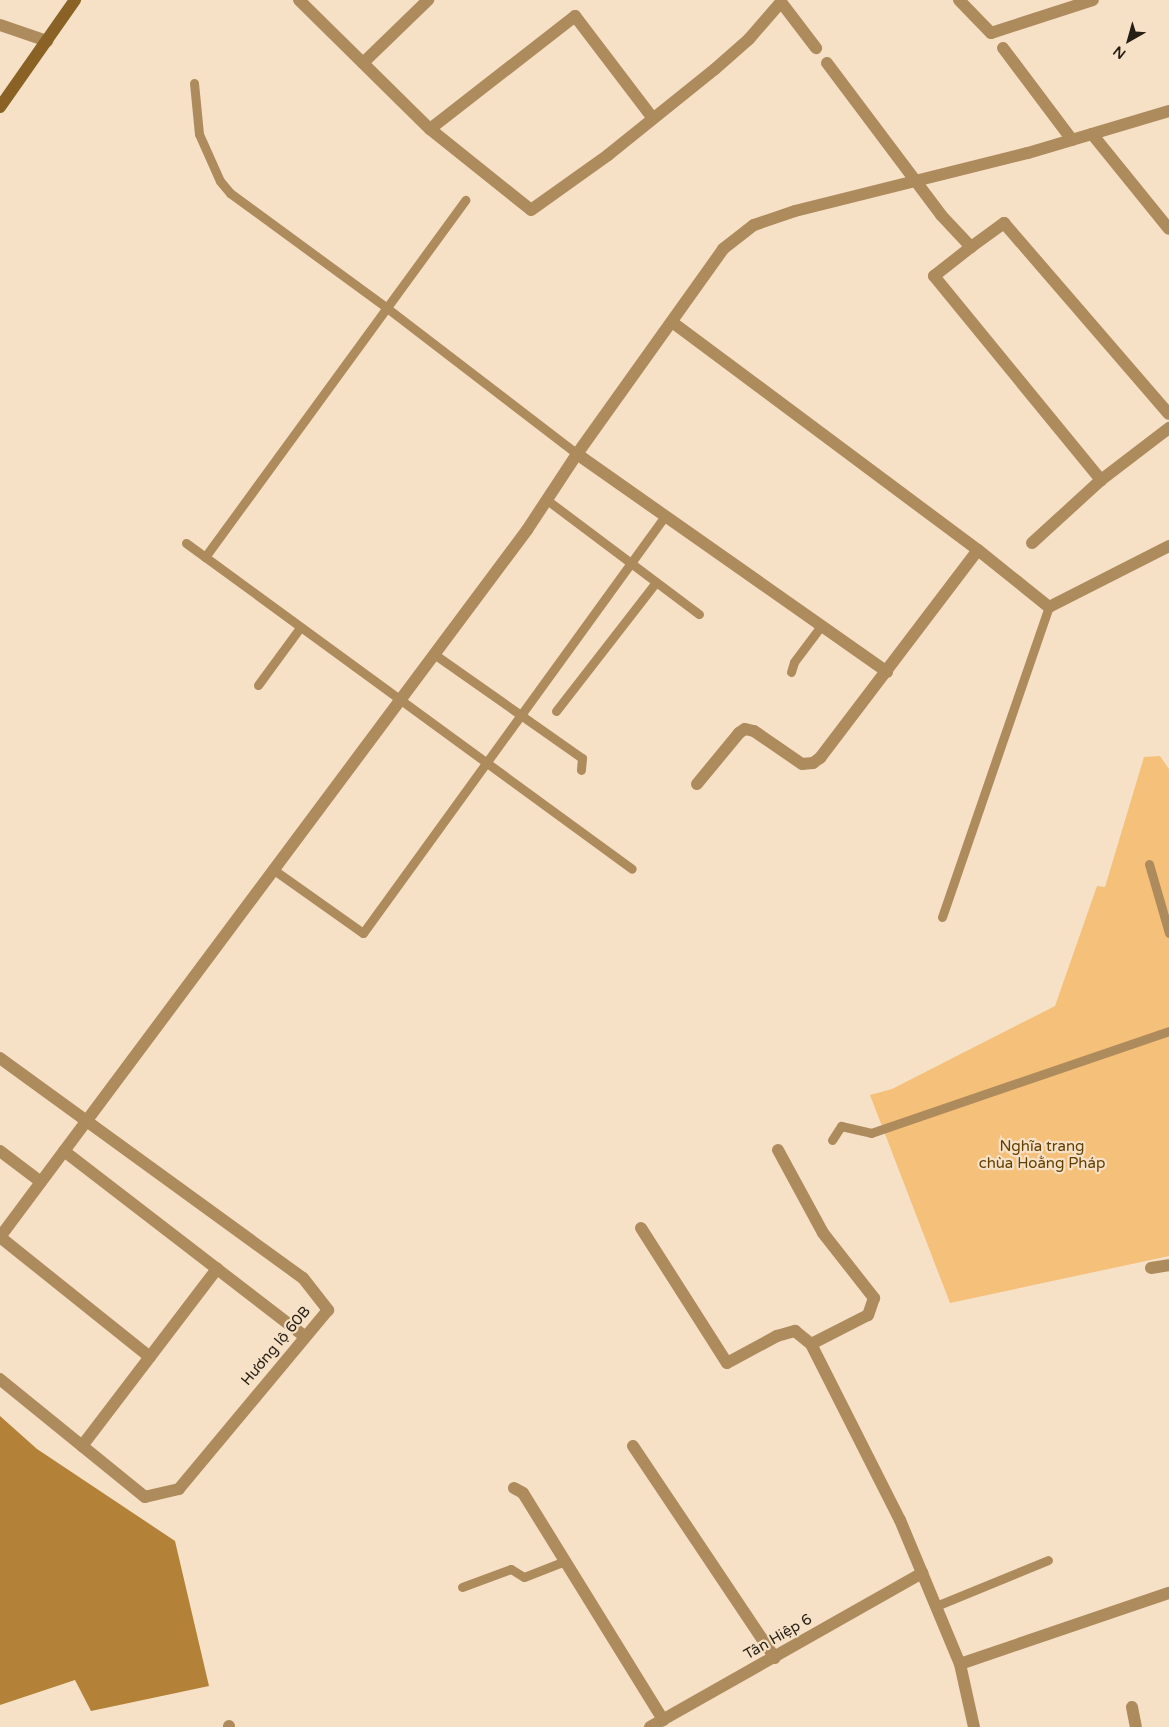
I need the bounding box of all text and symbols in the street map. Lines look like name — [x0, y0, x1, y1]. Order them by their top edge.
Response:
north arrow — [1104, 15, 1154, 65]
text: N — [1110, 42, 1129, 62]
park label: Nghĩa trang chùa Hoằng Pháp — [979, 1137, 1105, 1172]
street label: Hương lộ 60B — [238, 1303, 314, 1389]
street label: Tân Hiệp 6 — [741, 1610, 815, 1664]

